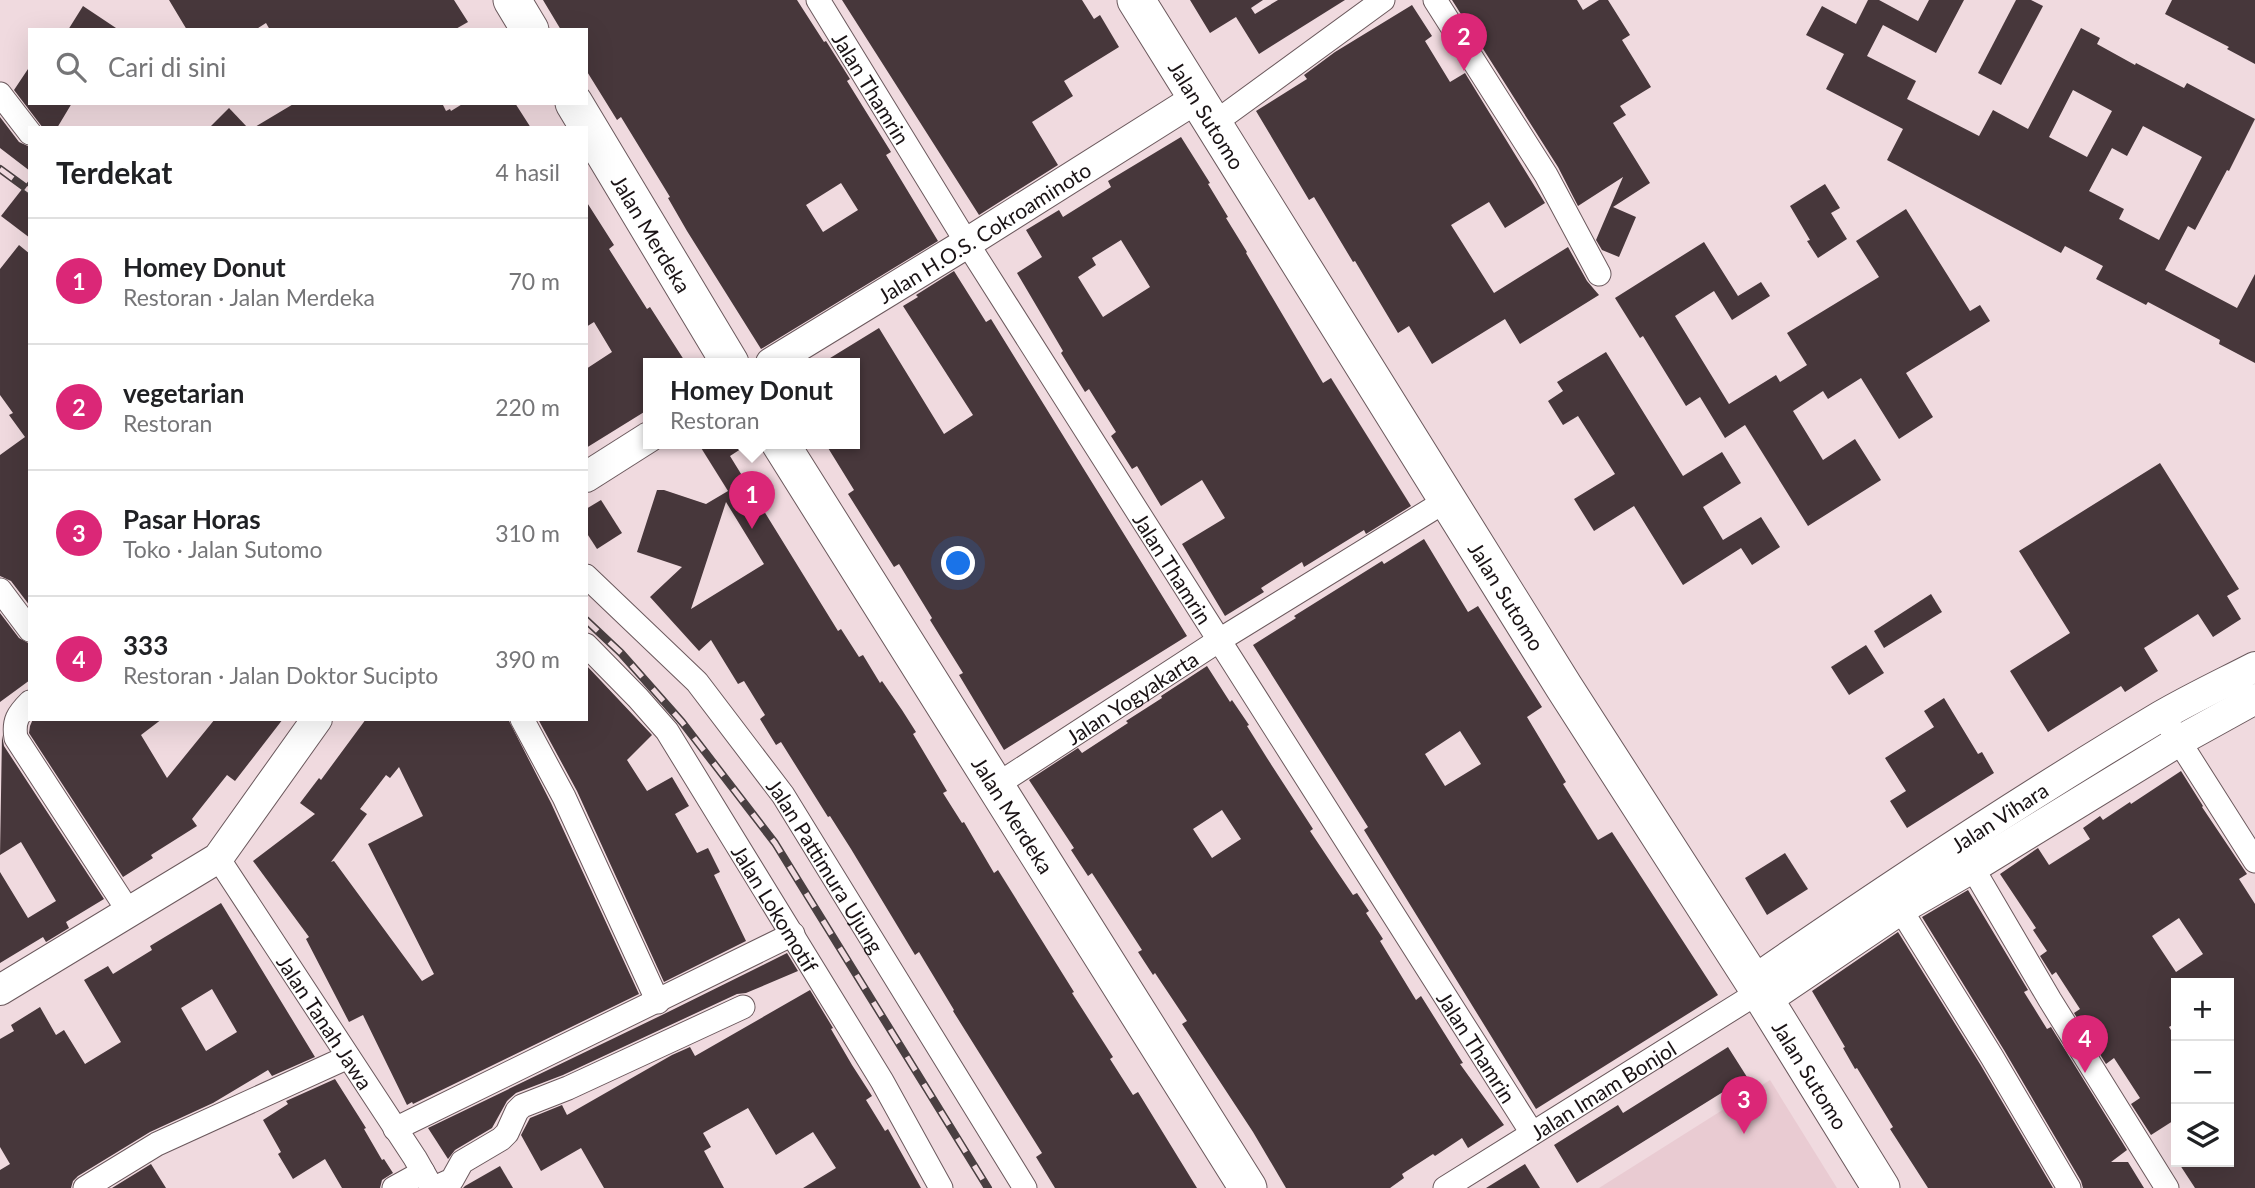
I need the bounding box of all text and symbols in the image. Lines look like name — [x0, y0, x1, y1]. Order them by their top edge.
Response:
pin: 2 — [1441, 13, 1487, 71]
street label: Jalan Thamrin — [828, 27, 916, 148]
search box — [28, 28, 588, 105]
icon: search — [52, 48, 90, 86]
text: Cari di sini — [108, 51, 226, 83]
street label: Jalan Sutomo — [1164, 56, 1251, 173]
text: Terdekat — [56, 154, 172, 190]
street label: Jalan H.O.S. Cokroaminoto — [873, 156, 1095, 307]
text: 4 hasil — [496, 158, 560, 186]
street label: Jalan Merdeka — [607, 170, 697, 297]
text: Homey Donut — [123, 251, 286, 283]
text: 1 — [72, 267, 86, 295]
text: 70 m — [509, 267, 560, 295]
text: Restoran · Jalan Merdeka — [123, 283, 375, 311]
popup — [643, 358, 860, 449]
text: Homey Donut — [670, 374, 833, 406]
text: vegetarian — [123, 377, 244, 409]
text: 2 — [72, 393, 86, 421]
text: 220 m — [495, 393, 560, 421]
text: Restoran — [670, 406, 760, 434]
text: Restoran — [123, 409, 212, 437]
pin: 1 — [729, 471, 775, 529]
text: Pasar Horas — [123, 503, 261, 535]
street label: Jalan Thamrin — [1129, 508, 1218, 628]
text: 3 — [72, 519, 86, 547]
text: 310 m — [495, 519, 560, 547]
text: Toko · Jalan Sutomo — [123, 535, 323, 563]
street label: Jalan Sutomo — [1464, 537, 1550, 655]
your location — [941, 546, 975, 580]
text: 333 — [123, 629, 168, 661]
text: 4 — [72, 645, 86, 673]
text: 390 m — [495, 645, 560, 673]
street label: Jalan Yogyakarta — [1061, 645, 1202, 749]
text: Restoran · Jalan Doktor Sucipto — [123, 661, 438, 689]
street label: Jalan Merdeka — [968, 752, 1059, 878]
street label: Jalan Pattimura Ujung — [762, 773, 890, 957]
street label: Jalan Vihara — [1946, 776, 2052, 857]
street label: Jalan Lokomotif — [727, 840, 825, 977]
street label: Jalan Tanah Jawa — [272, 950, 379, 1094]
map controls — [2171, 978, 2234, 1167]
button: + — [2171, 978, 2234, 1041]
street label: Jalan Thamrin — [1433, 986, 1522, 1107]
pin: 4 — [2062, 1015, 2108, 1073]
street label: Jalan Sutomo — [1768, 1016, 1854, 1134]
street label: Jalan Imam Bonjol — [1526, 1035, 1680, 1144]
button: − — [2171, 1041, 2234, 1104]
pin: 3 — [1721, 1076, 1767, 1134]
button: layers — [2171, 1104, 2234, 1167]

